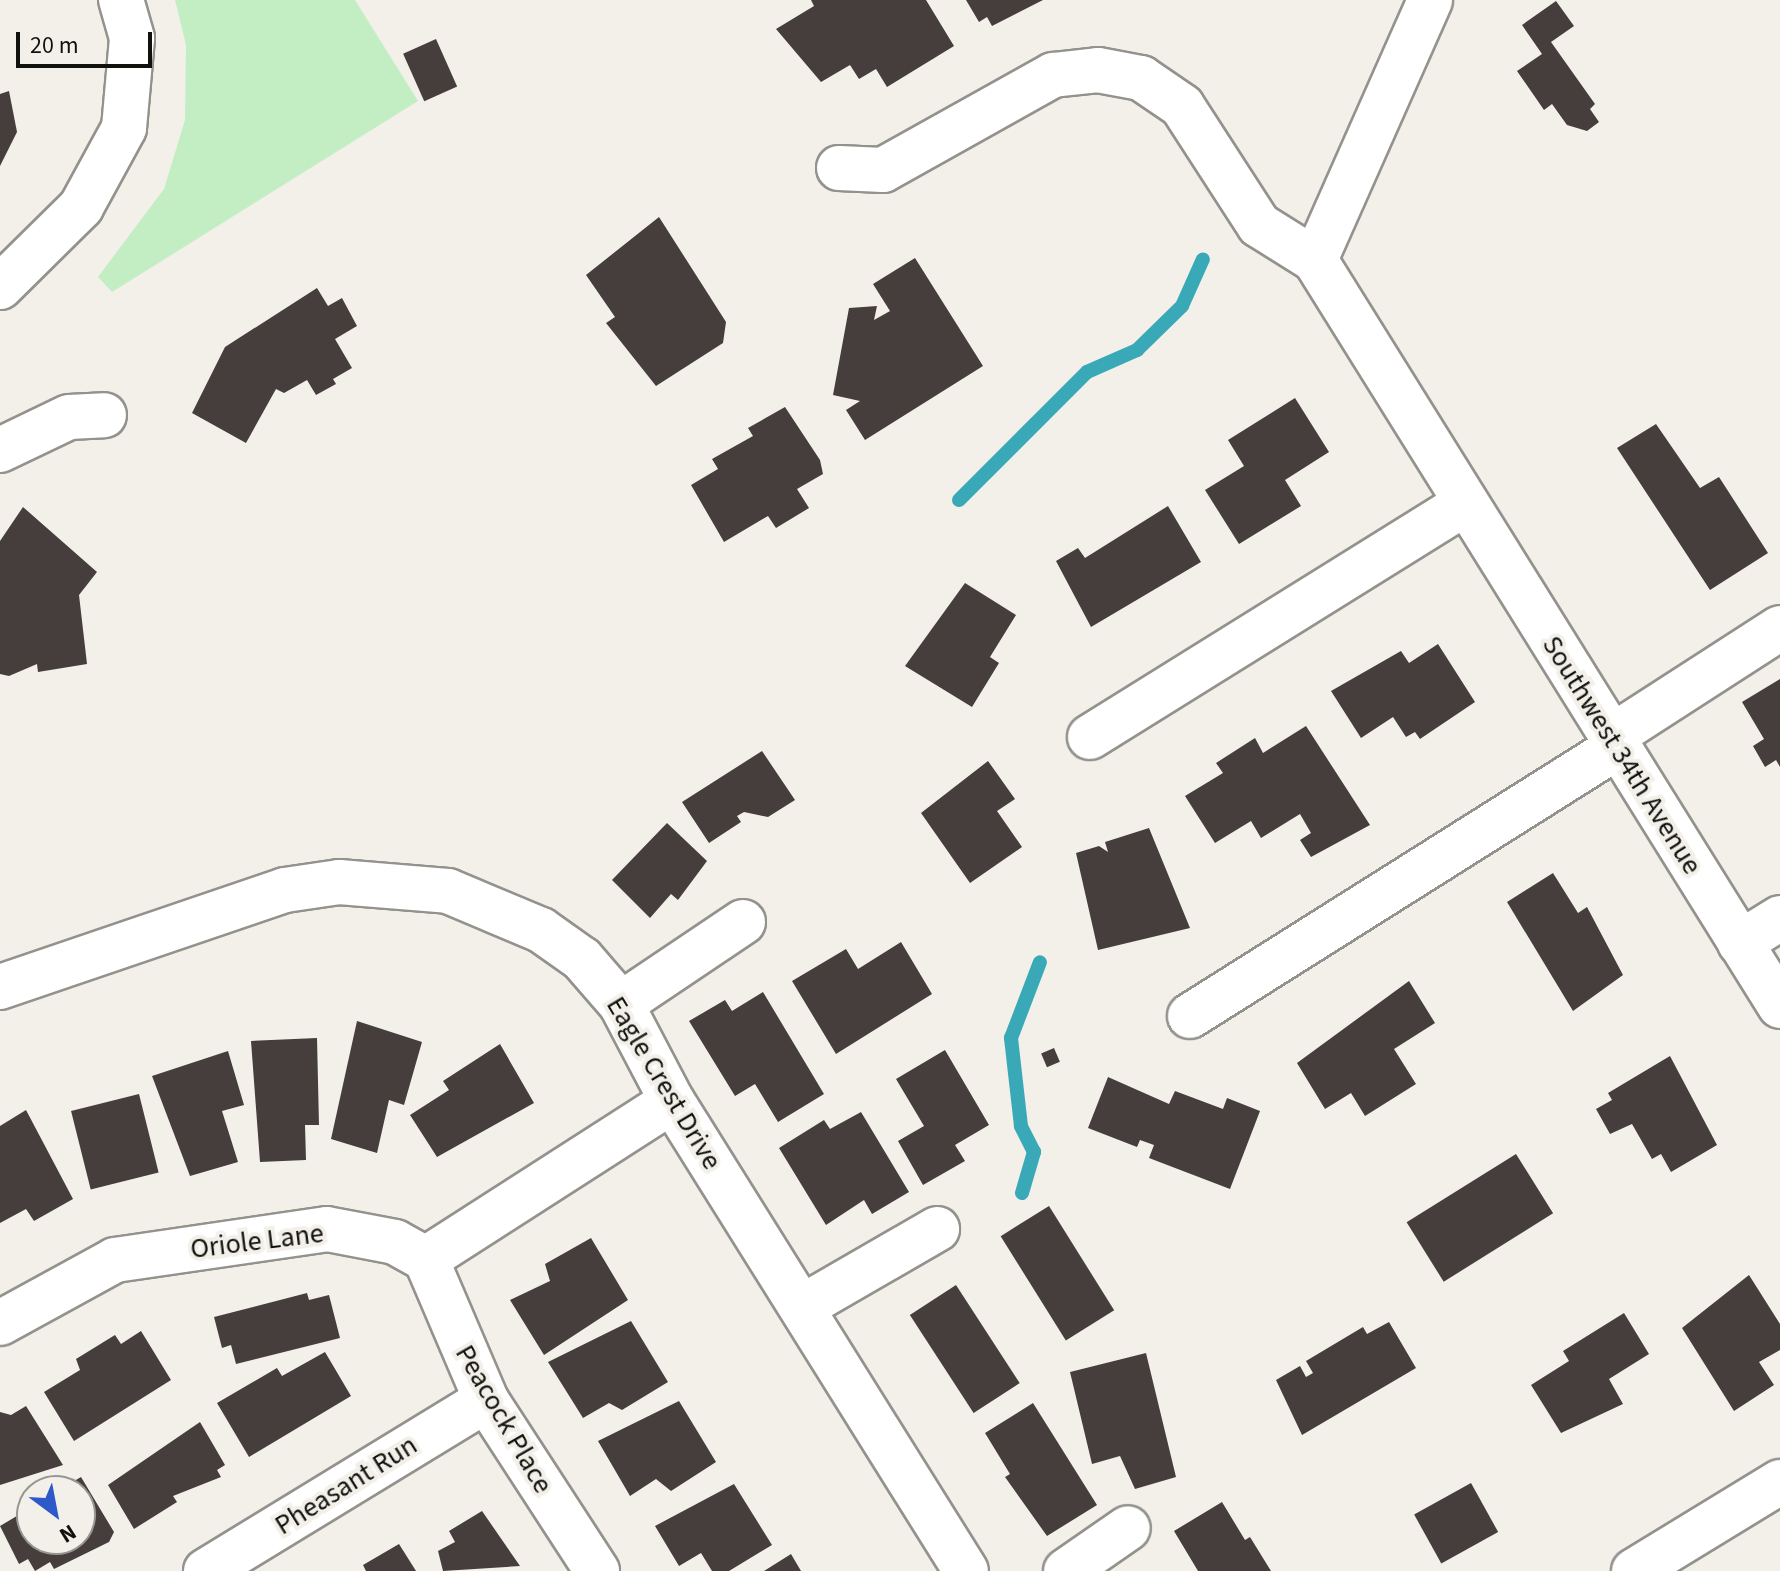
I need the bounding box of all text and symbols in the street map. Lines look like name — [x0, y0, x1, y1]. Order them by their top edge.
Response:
scale bar — [20, 16, 156, 66]
text: 20 m — [30, 28, 79, 63]
street label: Southwest 34th Avenue — [1535, 630, 1709, 880]
street label: Eagle Crest Drive — [599, 990, 729, 1176]
street label: Oriole Lane — [188, 1216, 326, 1266]
street label: Peacock Place — [448, 1339, 560, 1499]
street label: Pheasant Run — [269, 1428, 423, 1542]
north arrow — [16, 1475, 96, 1555]
text: N — [53, 1516, 82, 1551]

